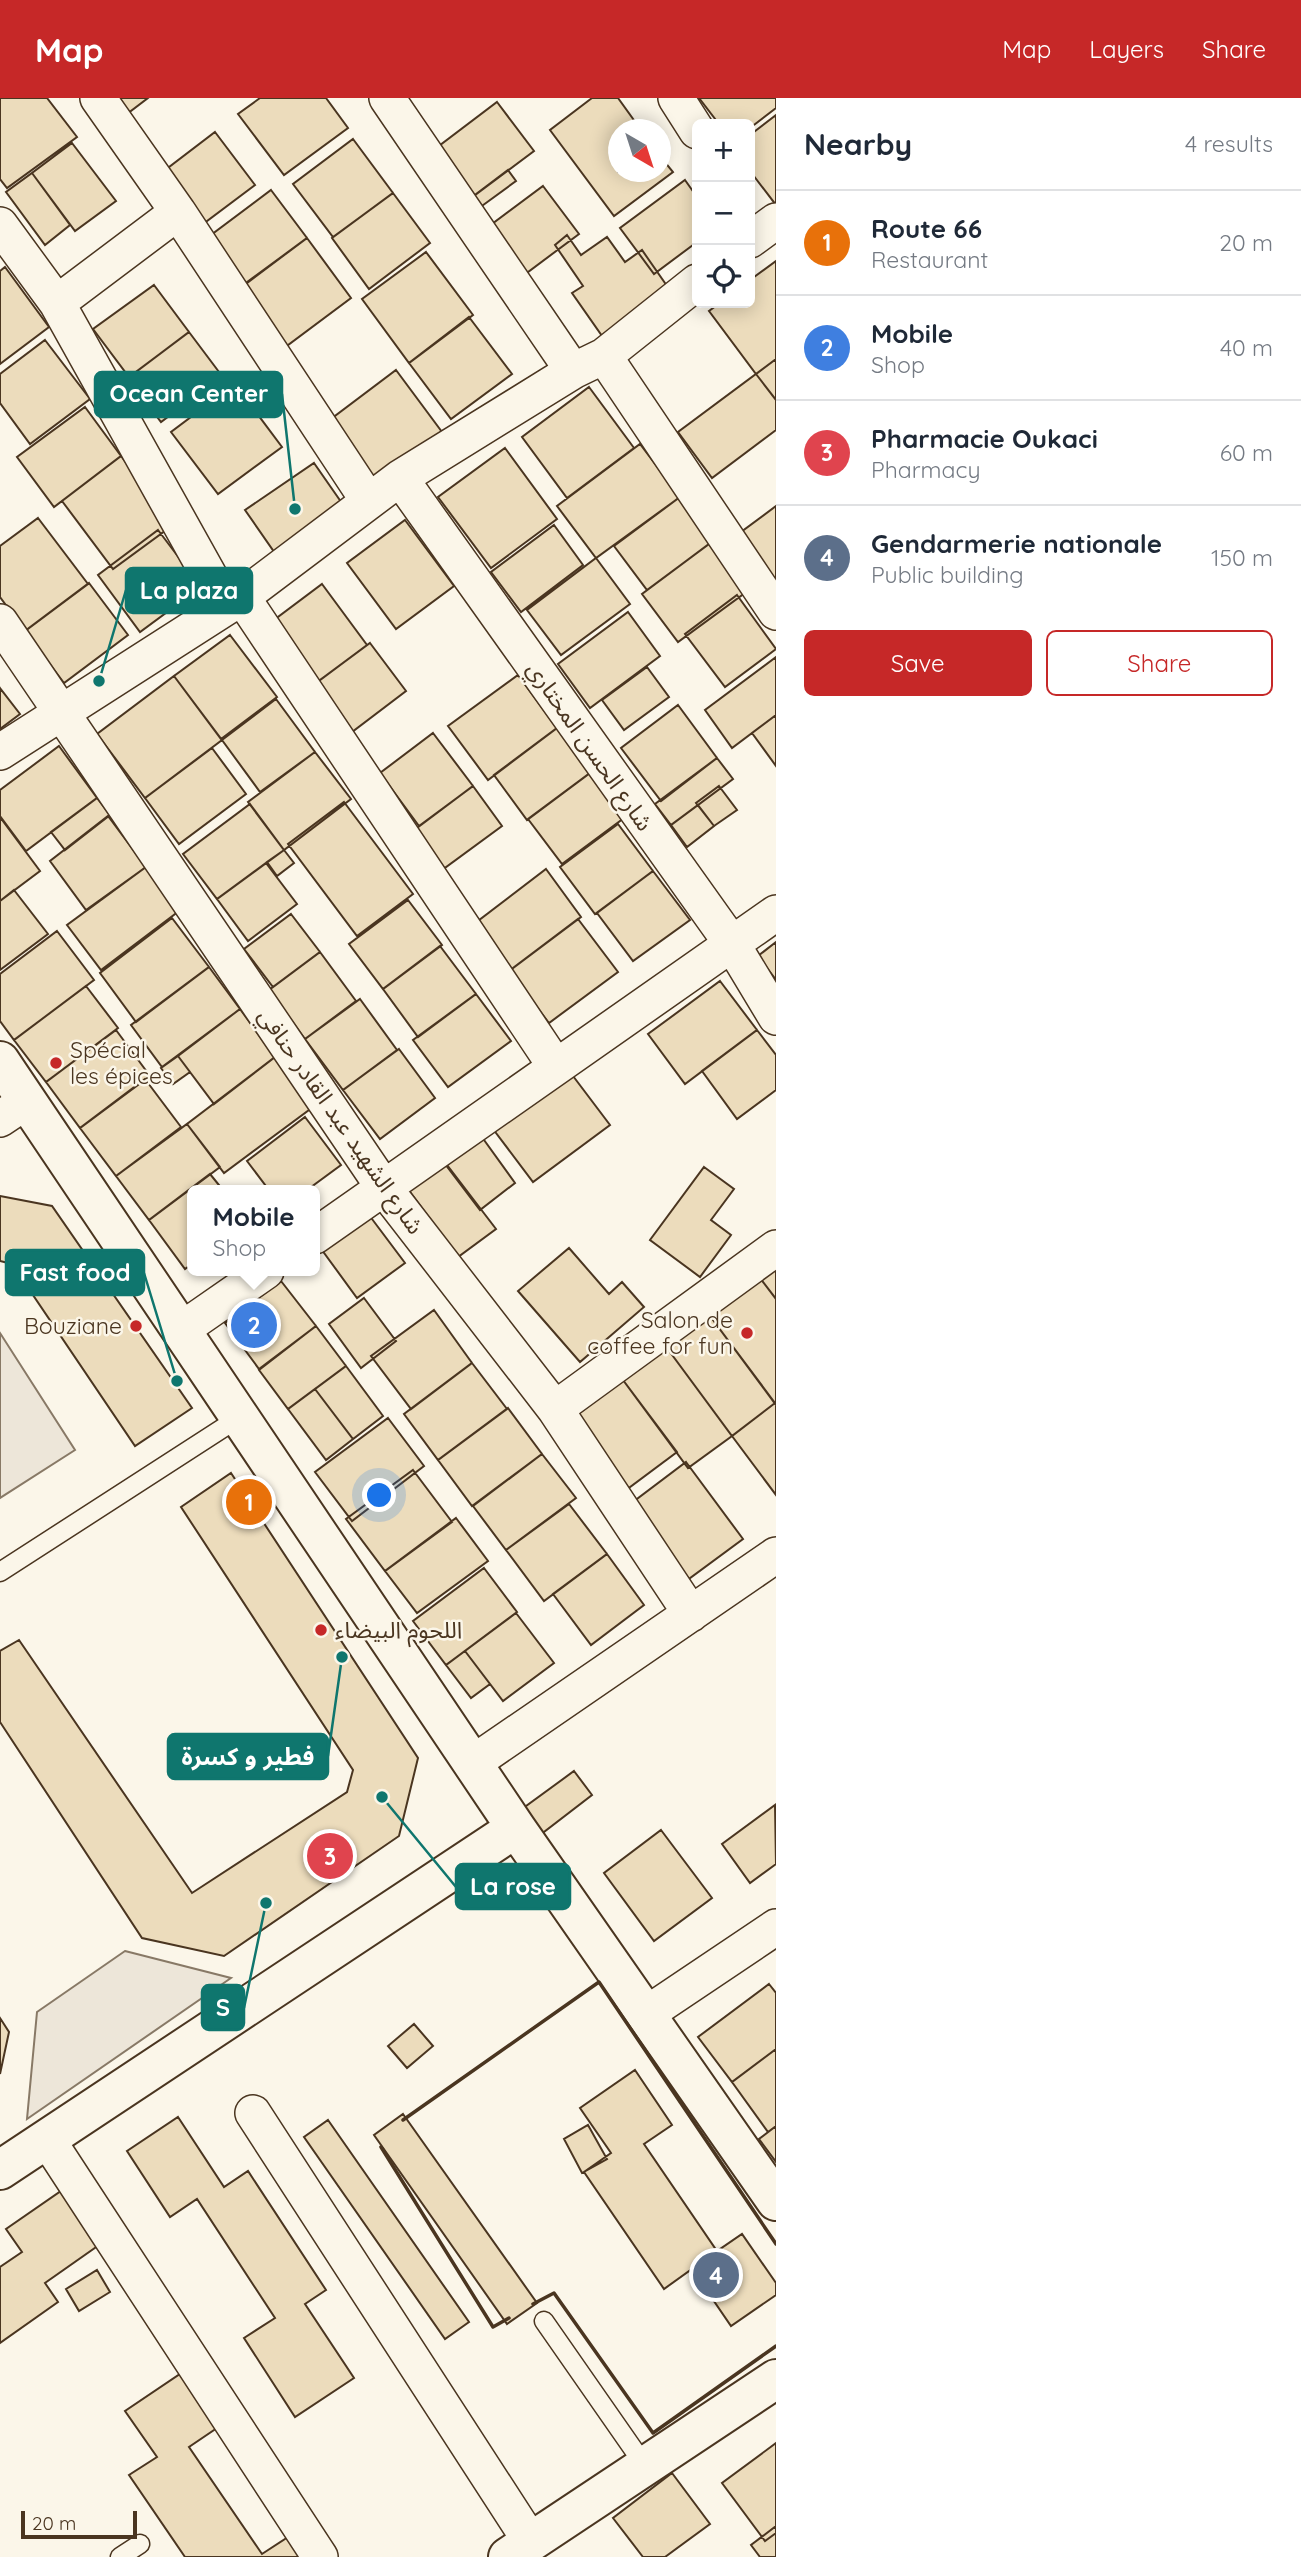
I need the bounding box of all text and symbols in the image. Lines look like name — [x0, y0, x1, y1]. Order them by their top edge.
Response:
text: Map — [35, 29, 103, 70]
text: Map — [1002, 34, 1051, 64]
text: Layers — [1089, 34, 1164, 64]
text: Share — [1202, 34, 1266, 64]
north arrow — [608, 119, 671, 182]
map controls — [692, 119, 755, 308]
button: + — [692, 119, 755, 182]
text: Nearby — [804, 125, 912, 163]
text: 4 results — [1185, 129, 1273, 158]
button: − — [692, 182, 755, 245]
text: Route 66 — [871, 212, 982, 245]
text: 1 — [823, 228, 831, 257]
text: 20 m — [1219, 228, 1273, 257]
button: locate — [692, 245, 755, 308]
text: Restaurant — [871, 245, 988, 274]
text: Mobile — [871, 317, 953, 350]
text: 2 — [820, 333, 834, 362]
text: 40 m — [1220, 333, 1273, 362]
text: Shop — [871, 350, 925, 379]
callout: Ocean Center — [95, 372, 282, 417]
text: Ocean Center — [109, 378, 269, 408]
text: Pharmacie Oukaci — [871, 422, 1098, 455]
text: 3 — [821, 438, 833, 467]
text: 60 m — [1220, 438, 1273, 467]
text: Pharmacy — [871, 455, 980, 484]
text: Gendarmerie nationale — [871, 527, 1162, 560]
text: 4 — [820, 543, 834, 572]
text: 150 m — [1211, 543, 1273, 572]
text: Public building — [871, 560, 1024, 589]
callout: La plaza — [126, 568, 252, 613]
text: La plaza — [140, 575, 238, 605]
button: Save — [804, 630, 1032, 696]
button: Share — [1046, 630, 1273, 696]
street label: شارع الحسن المختاري — [518, 655, 660, 838]
street label: شارع الشهيد عبد القادر حنافي — [250, 1002, 431, 1241]
place label: Spécial les épices — [70, 1035, 173, 1090]
marker: Spécial les épices — [48, 1055, 64, 1071]
popup — [187, 1185, 320, 1276]
text: Mobile — [212, 1200, 295, 1233]
text: Shop — [212, 1233, 266, 1262]
callout: Fast food — [6, 1250, 144, 1295]
text: Fast food — [20, 1257, 130, 1287]
pin: 2 — [231, 1299, 277, 1351]
place label: Salon de coffee for fun — [587, 1305, 733, 1360]
place label: Bouziane — [24, 1311, 122, 1340]
marker: Bouziane — [128, 1318, 144, 1334]
marker: Salon de coffee for fun — [739, 1325, 755, 1341]
pin: 1 — [226, 1476, 272, 1528]
your location — [362, 1478, 396, 1512]
place label: اللحوم البيضاء — [335, 1615, 462, 1648]
marker: اللحوم البيضاء — [313, 1622, 329, 1638]
callout: فطير و كسرة — [168, 1734, 328, 1779]
text: فطير و كسرة — [182, 1741, 314, 1771]
pin: 3 — [307, 1830, 353, 1882]
callout: La rose — [456, 1864, 570, 1909]
text: La rose — [470, 1871, 556, 1901]
callout: S — [202, 1985, 244, 2030]
text: S — [216, 1992, 230, 2022]
pin: 4 — [693, 2249, 739, 2301]
scale bar — [21, 2508, 136, 2540]
text: 20 m — [32, 2511, 76, 2535]

